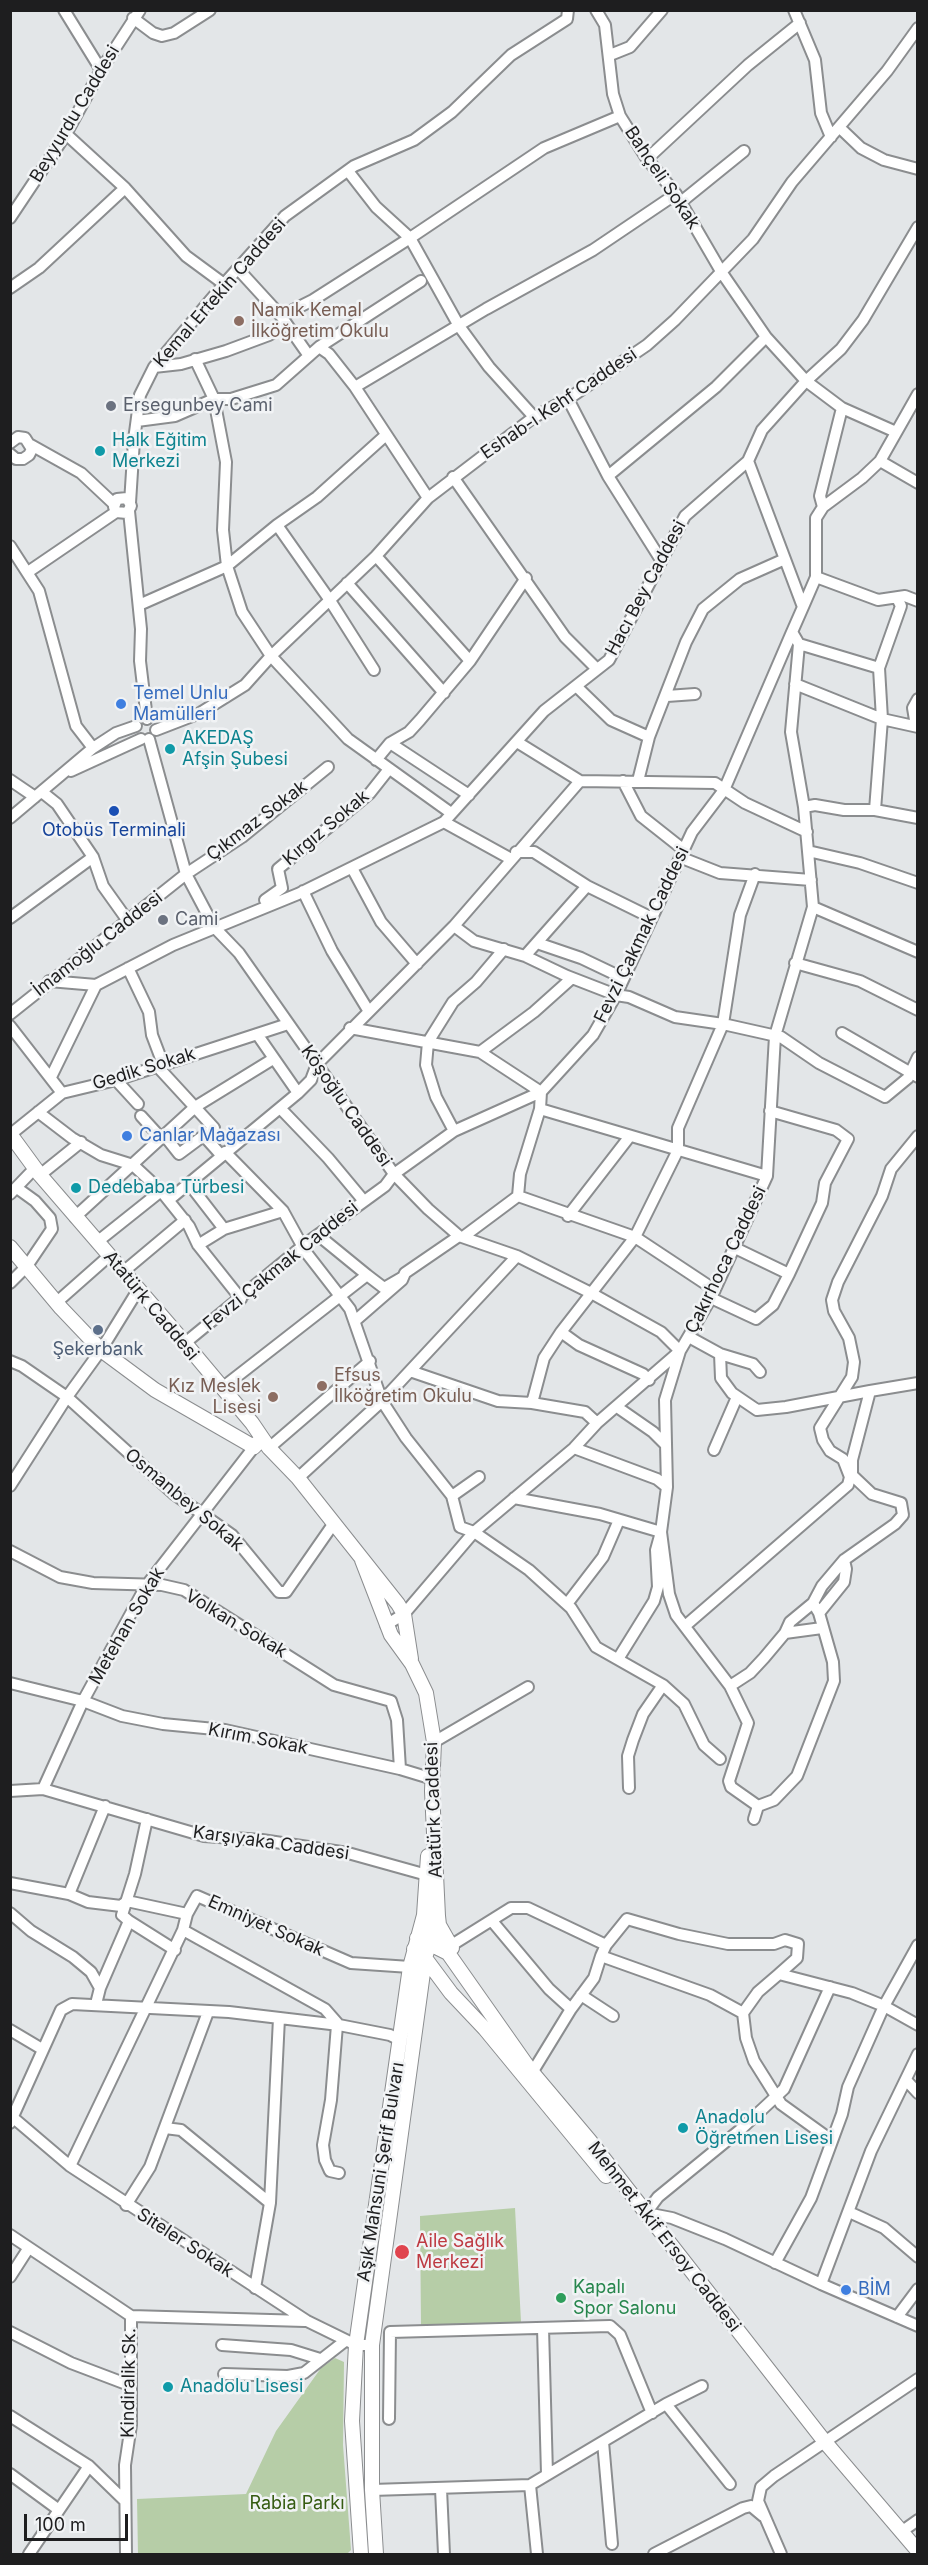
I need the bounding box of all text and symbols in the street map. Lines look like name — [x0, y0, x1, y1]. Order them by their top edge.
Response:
street label: Beyyurdu Caddesi — [26, 42, 124, 186]
street label: Bahçeli Sokak — [620, 123, 704, 233]
street label: Kemal Ertekin Caddesi — [149, 214, 291, 372]
place label: Namık Kemal İlköğretim Okulu — [251, 300, 389, 342]
marker: Namık Kemal İlköğretim Okulu — [232, 314, 246, 328]
street label: Eshab-ı Kehf Caddesi — [477, 344, 641, 464]
place label: Ersegunbey Cami — [123, 395, 273, 417]
marker: Ersegunbey Cami — [104, 399, 118, 413]
place label: Halk Eğitim Merkezi — [112, 430, 207, 472]
marker: Halk Eğitim Merkezi — [93, 444, 107, 458]
street label: Hacı Bey Caddesi — [601, 517, 691, 659]
place label: Temel Unlu Mamülleri — [133, 683, 228, 726]
marker: Temel Unlu Mamülleri — [114, 697, 128, 711]
place label: AKEDAŞ Afşin Şubesi — [182, 728, 288, 771]
marker: AKEDAŞ Afşin Şubesi — [163, 742, 177, 756]
street label: Çıkmaz Sokak — [202, 776, 312, 866]
street label: Kırgız Sokak — [279, 786, 373, 870]
marker: Otobüs Terminali — [107, 804, 121, 818]
place label: Otobüs Terminali — [42, 820, 186, 842]
street label: Fevzi Çakmak Caddesi — [590, 843, 694, 1027]
street label: İmamoğlu Caddesi — [29, 887, 167, 1001]
place label: Cami — [175, 909, 218, 931]
marker: Cami — [156, 913, 170, 927]
street label: Köşoğlu Caddesi — [296, 1041, 396, 1171]
street label: Gedik Sokak — [90, 1043, 198, 1095]
place label: Canlar Mağazası — [139, 1125, 281, 1147]
marker: Canlar Mağazası — [120, 1129, 134, 1143]
place label: Dedebaba Türbesi — [88, 1177, 244, 1199]
marker: Dedebaba Türbesi — [69, 1181, 83, 1195]
street label: Çakırhoca Caddesi — [681, 1183, 771, 1337]
street label: Fevzi Çakmak Caddesi — [199, 1197, 363, 1335]
street label: Atatürk Caddesi — [99, 1247, 203, 1365]
marker: Şekerbank — [91, 1323, 105, 1337]
place label: Şekerbank — [53, 1339, 143, 1361]
place label: Efsus İlköğretim Okulu — [334, 1365, 472, 1408]
place label: Kız Meslek Lisesi — [168, 1376, 261, 1418]
marker: Efsus İlköğretim Okulu — [315, 1379, 329, 1393]
marker: Kız Meslek Lisesi — [266, 1390, 280, 1404]
street label: Osmanbey Sokak — [120, 1444, 248, 1556]
street label: Metehan Sokak — [85, 1564, 169, 1688]
street label: Volkan Sokak — [181, 1585, 291, 1663]
street label: Kırım Sokak — [206, 1719, 310, 1759]
street label: Atatürk Caddesi — [421, 1741, 447, 1879]
street label: Karşıyaka Caddesi — [191, 1821, 351, 1865]
street label: Emniyet Sokak — [205, 1891, 327, 1961]
street label: Aşık Mahsuni Şerif Bulvarı — [353, 2061, 409, 2283]
place label: Anadolu Öğretmen Lisesi — [695, 2107, 833, 2150]
marker: Anadolu Öğretmen Lisesi — [676, 2121, 690, 2135]
street label: Mehmet Âkif Ersoy Caddesi — [583, 2138, 745, 2336]
street label: Siteler Sokak — [133, 2204, 237, 2282]
place label: Aile Sağlık Merkezi — [416, 2231, 504, 2274]
marker: Aile Sağlık Merkezi — [393, 2243, 411, 2261]
place label: Kapalı Spor Salonu — [573, 2277, 676, 2320]
place label: BİM — [858, 2279, 891, 2301]
marker: BİM — [839, 2283, 853, 2297]
marker: Kapalı Spor Salonu — [554, 2291, 568, 2305]
street label: Kindiralik Sk. — [117, 2328, 141, 2438]
place label: Anadolu Lisesi — [180, 2376, 303, 2398]
marker: Anadolu Lisesi — [161, 2380, 175, 2394]
park label: Rabia Parkı — [249, 2493, 345, 2515]
scale bar — [27, 2502, 130, 2540]
text: 100 m — [35, 2514, 86, 2535]

